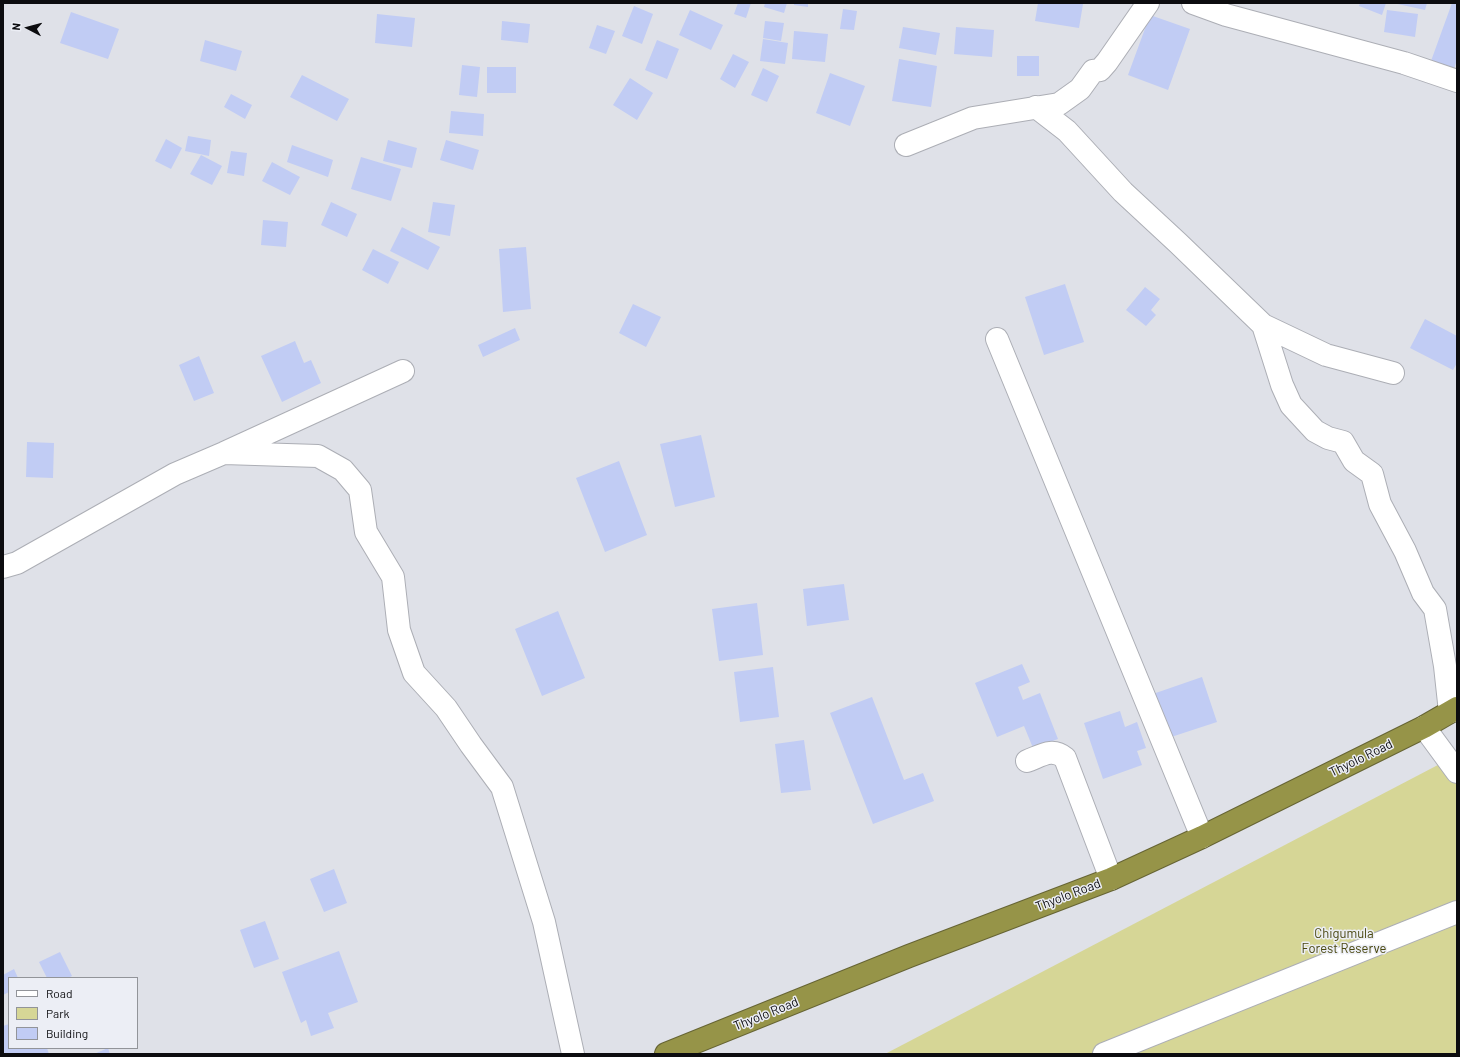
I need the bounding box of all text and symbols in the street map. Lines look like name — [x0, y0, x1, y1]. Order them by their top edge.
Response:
north arrow — [8, 8, 48, 48]
text: N — [9, 22, 22, 31]
street label: Thyolo Road — [1327, 736, 1395, 780]
street label: Thyolo Road — [1033, 875, 1103, 915]
park label: Chigumula Forest Reserve — [1302, 926, 1386, 957]
legend — [8, 977, 138, 1049]
text: Road — [46, 986, 73, 1000]
street label: Thyolo Road — [731, 994, 801, 1034]
text: Park — [46, 1006, 70, 1020]
text: Building — [46, 1026, 88, 1040]

